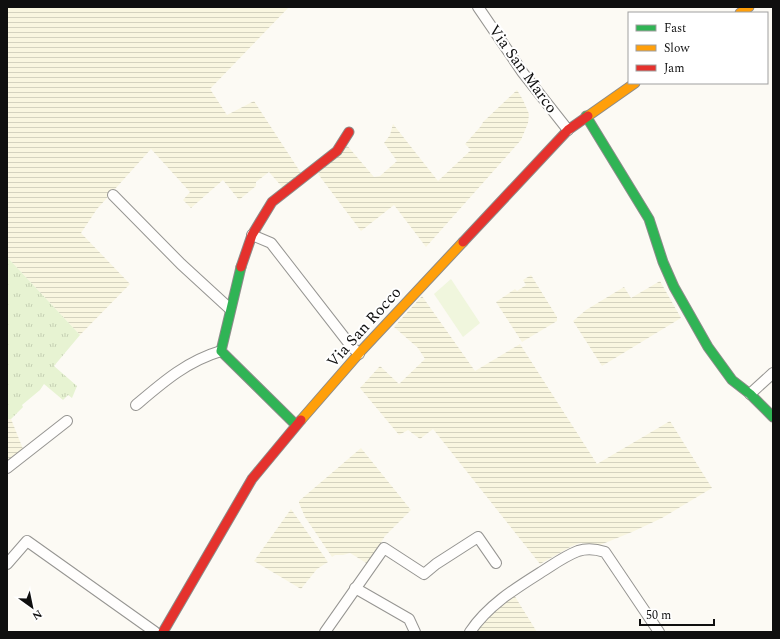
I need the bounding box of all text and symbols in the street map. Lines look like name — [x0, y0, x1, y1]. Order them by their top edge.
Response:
legend — [628, 12, 768, 84]
text: Fast — [664, 19, 686, 38]
street label: Via San Marco — [483, 20, 563, 118]
text: Slow — [664, 39, 690, 58]
text: Jam — [664, 59, 685, 78]
street label: Via San Rocco — [321, 281, 407, 373]
north arrow — [12, 587, 52, 627]
scale bar — [640, 601, 714, 627]
text: N — [29, 605, 46, 625]
text: 50 m — [646, 606, 671, 625]

